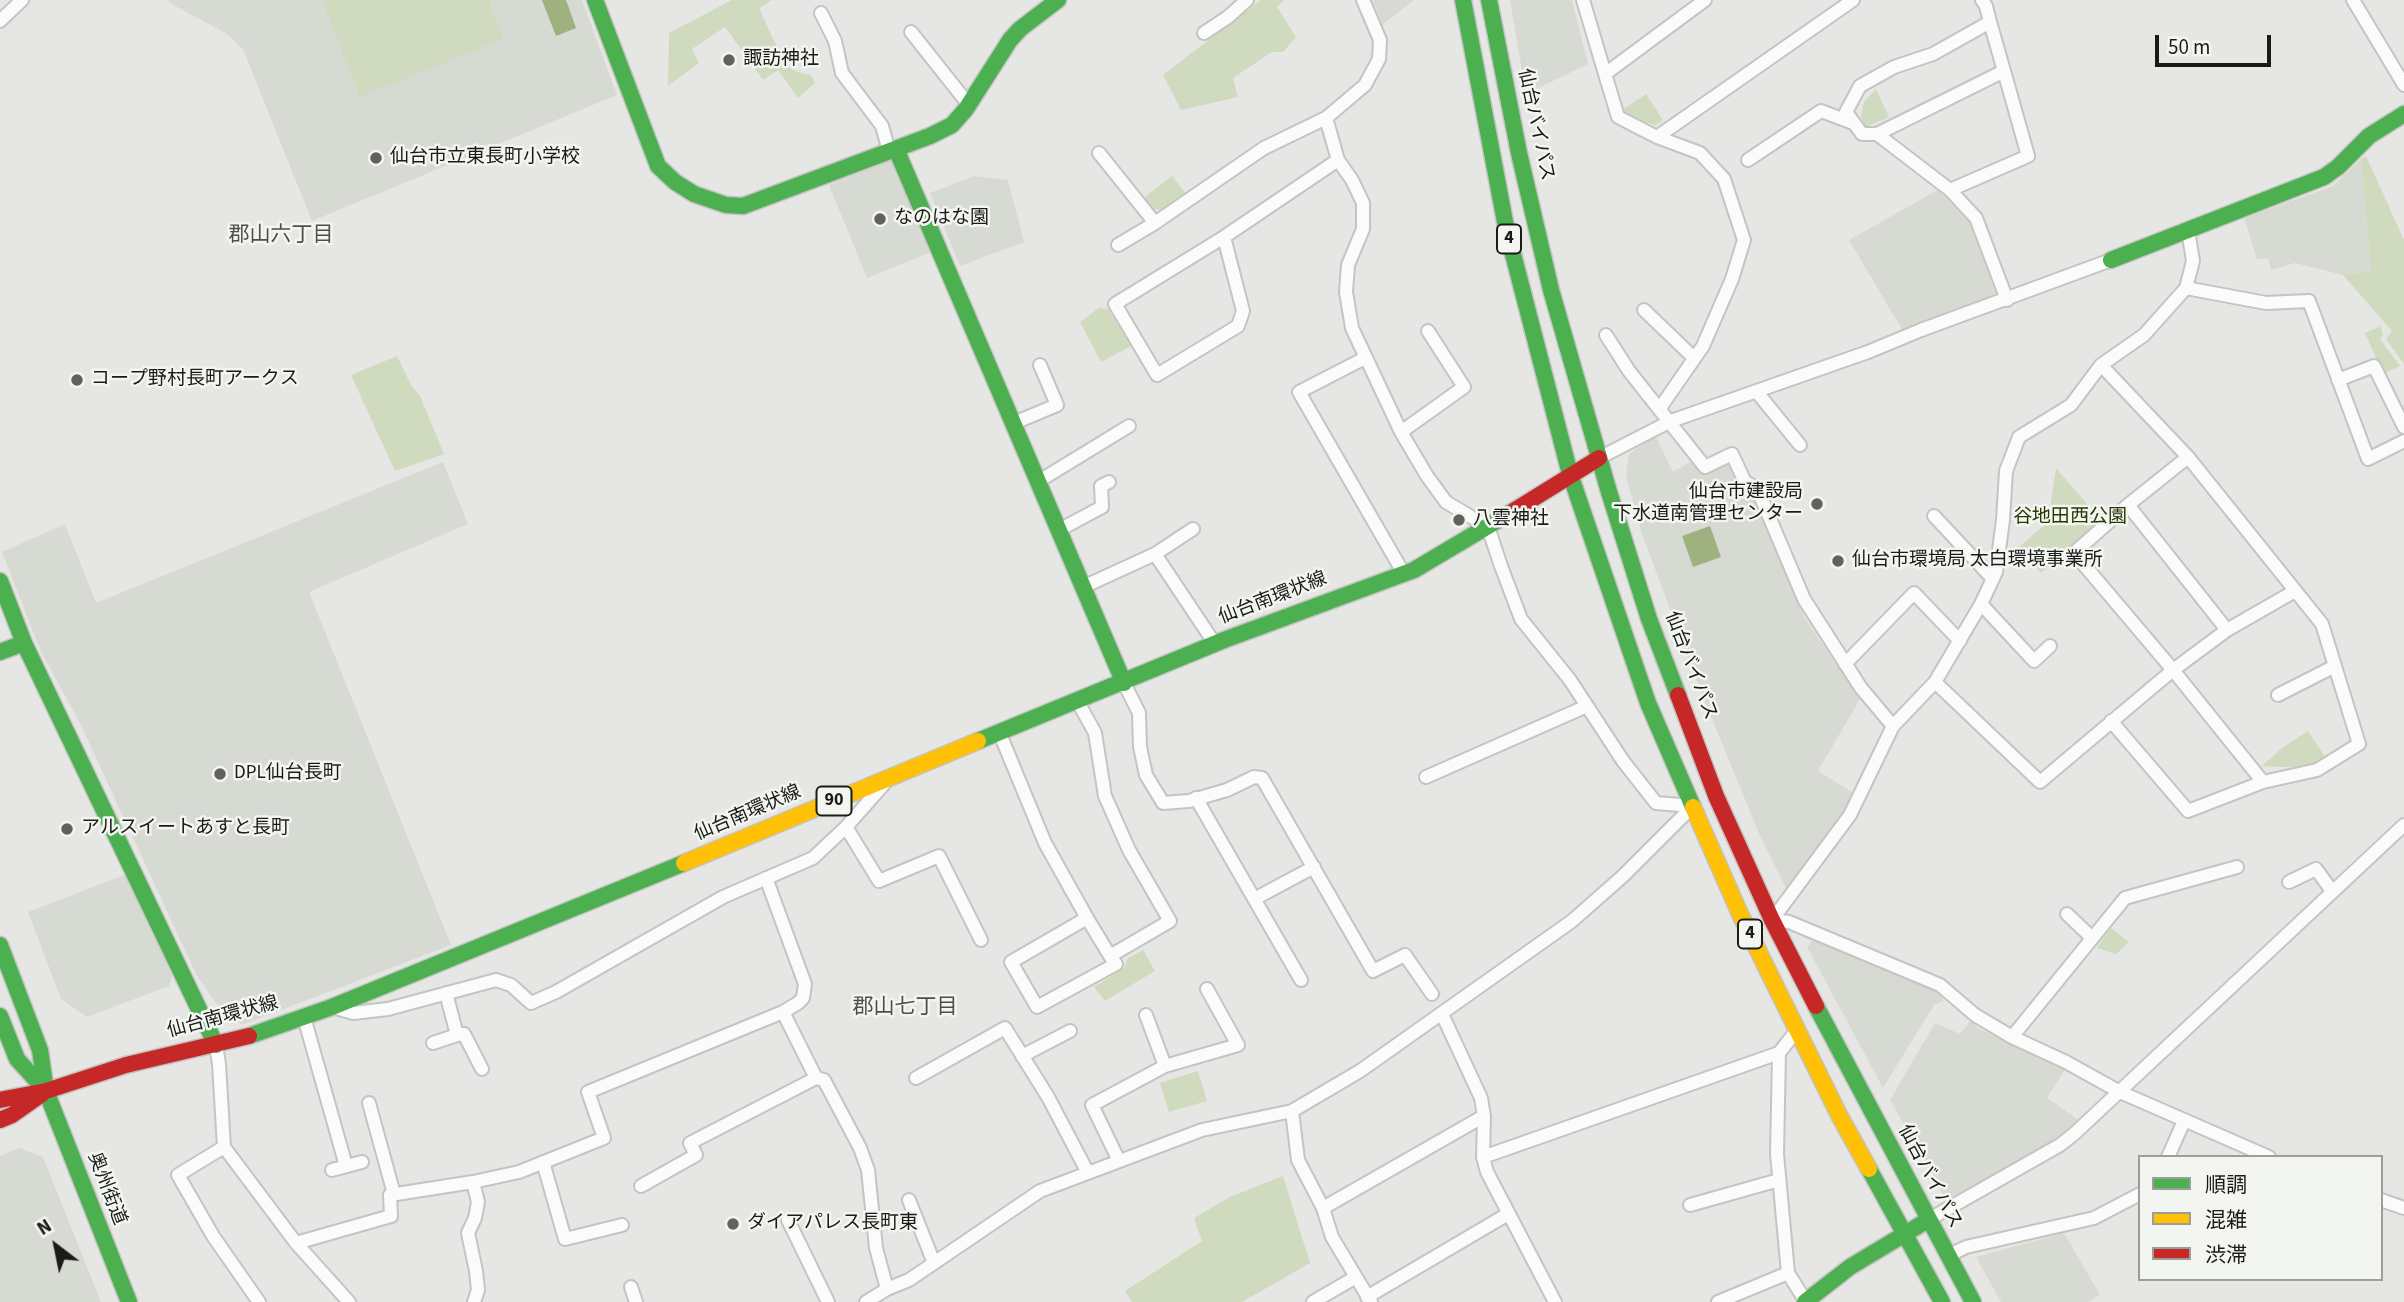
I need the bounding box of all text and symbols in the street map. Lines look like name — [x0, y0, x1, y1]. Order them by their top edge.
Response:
scale bar — [2159, 21, 2274, 65]
text: 50 m — [2168, 32, 2210, 62]
place label: 諏訪神社 — [743, 49, 819, 71]
marker: 諏訪神社 — [721, 52, 737, 68]
street label: 仙台バイパス — [1512, 67, 1558, 183]
place label: 仙台市立東長町小学校 — [390, 147, 580, 169]
marker: 仙台市立東長町小学校 — [368, 150, 384, 166]
place label: なのはな園 — [894, 208, 989, 230]
marker: なのはな園 — [872, 211, 888, 227]
district label: 郡山六丁目 — [229, 223, 333, 249]
road number: 4 — [1497, 225, 1521, 254]
place label: コープ野村長町アークス — [91, 369, 299, 391]
marker: コープ野村長町アークス — [69, 372, 85, 388]
place label: 仙台市建設局 下水道南管理センター — [1613, 482, 1803, 526]
marker: 仙台市建設局 下水道南管理センター — [1809, 496, 1825, 512]
park label: 谷地田西公園 — [2013, 507, 2127, 529]
place label: 八雲神社 — [1473, 509, 1549, 531]
marker: 八雲神社 — [1451, 512, 1467, 528]
place label: 仙台市環境局 太白環境事業所 — [1852, 550, 2103, 572]
marker: 仙台市環境局 太白環境事業所 — [1830, 553, 1846, 569]
street label: 仙台南環状線 — [1216, 568, 1330, 630]
street label: 仙台バイパス — [1659, 609, 1721, 723]
place label: DPL仙台長町 — [234, 763, 342, 785]
marker: DPL仙台長町 — [212, 766, 228, 782]
street label: 仙台南環状線 — [691, 781, 805, 847]
road number: 90 — [816, 786, 852, 816]
place label: アルスイートあすと長町 — [81, 818, 290, 840]
marker: アルスイートあすと長町 — [59, 821, 75, 837]
road number: 4 — [1738, 919, 1762, 948]
street label: 仙台南環状線 — [165, 992, 281, 1044]
district label: 郡山七丁目 — [853, 995, 957, 1021]
street label: 仙台バイパス — [1892, 1121, 1966, 1233]
street label: 奥州街道 — [82, 1149, 130, 1229]
legend — [2138, 1155, 2383, 1281]
text: 順調 — [2205, 1170, 2247, 1200]
text: 混雑 — [2205, 1205, 2247, 1235]
north arrow — [21, 1211, 91, 1281]
text: N — [32, 1213, 57, 1243]
place label: ダイアパレス長町東 — [747, 1213, 918, 1235]
marker: ダイアパレス長町東 — [725, 1216, 741, 1232]
text: 渋滞 — [2205, 1240, 2247, 1270]

